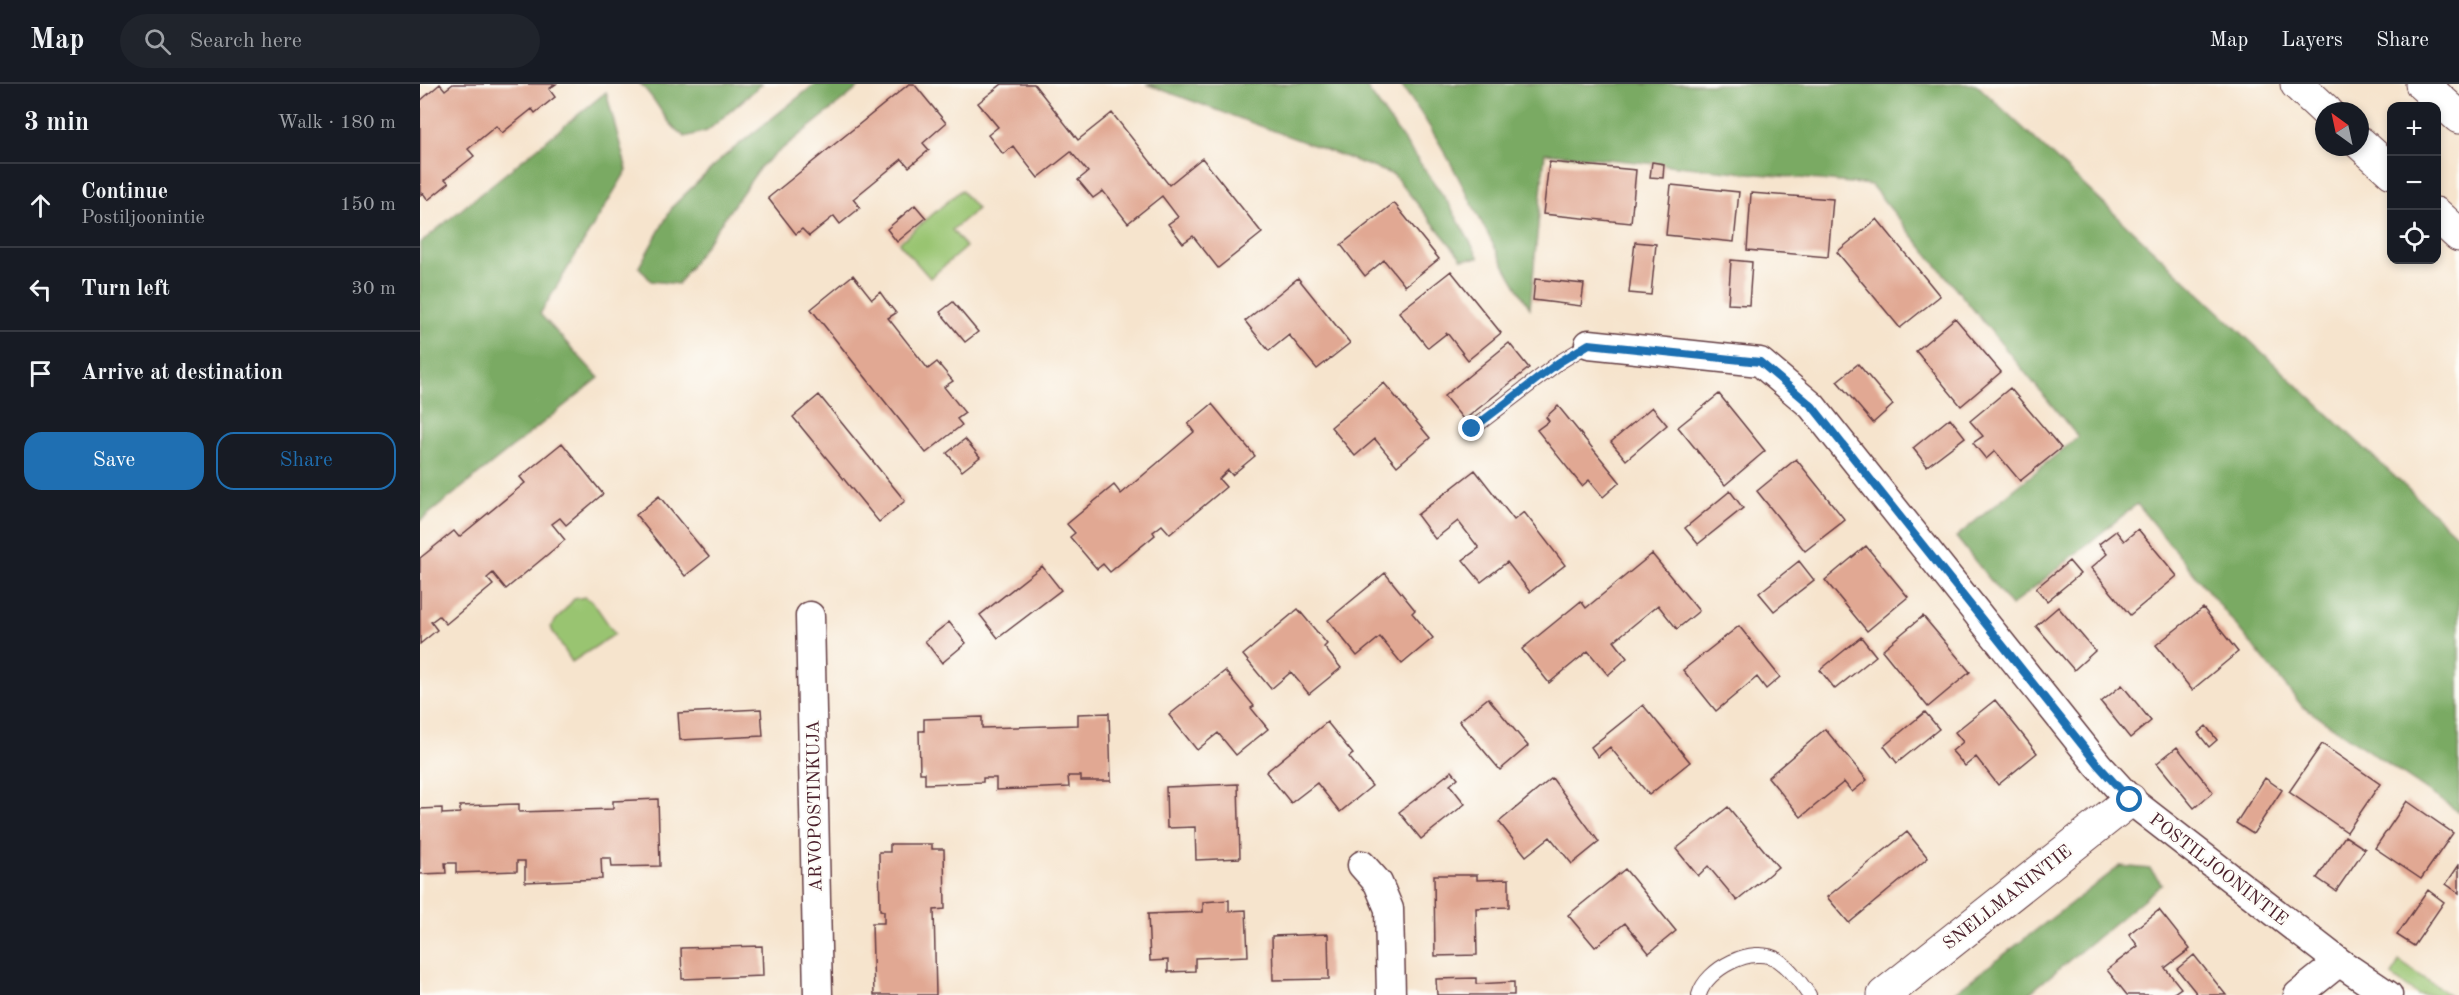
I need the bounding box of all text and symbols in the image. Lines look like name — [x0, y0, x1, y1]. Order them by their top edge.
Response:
search box — [120, 14, 540, 68]
icon: search — [141, 25, 174, 58]
text: Map — [30, 27, 84, 55]
text: Search here — [189, 30, 302, 52]
text: Map — [2209, 30, 2248, 51]
text: Layers — [2281, 30, 2343, 51]
text: Share — [2376, 30, 2429, 51]
north arrow — [2315, 102, 2369, 156]
map controls — [2387, 102, 2441, 264]
button: + — [2387, 102, 2441, 156]
text: 3 min — [24, 110, 89, 136]
text: Walk · 180 m — [277, 113, 396, 133]
button: − — [2387, 156, 2441, 210]
text: Continue — [81, 181, 168, 203]
icon: ahead — [24, 189, 57, 222]
text: 150 m — [340, 195, 396, 215]
text: Postiljoonintie — [81, 208, 205, 228]
button: locate — [2387, 210, 2441, 264]
icon: left — [24, 273, 57, 306]
text: Turn left — [81, 278, 170, 300]
text: 30 m — [351, 279, 396, 299]
icon: arrive — [24, 357, 57, 390]
text: Arrive at destination — [81, 362, 283, 384]
route end — [1458, 415, 1484, 441]
button: Save — [24, 432, 204, 490]
button: Share — [216, 432, 396, 490]
street label: ARVOPOSTINKUJA — [804, 720, 825, 892]
route start — [2116, 786, 2142, 812]
street label: POSTILJOONINTIE — [2146, 810, 2291, 929]
street label: SNELLMANINTIE — [1940, 842, 2075, 953]

